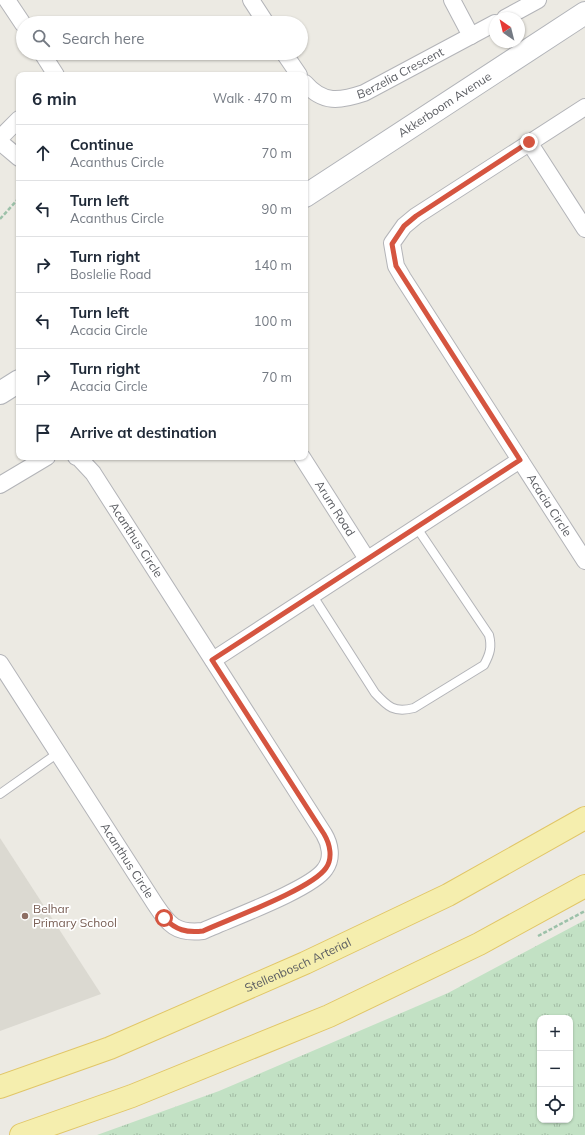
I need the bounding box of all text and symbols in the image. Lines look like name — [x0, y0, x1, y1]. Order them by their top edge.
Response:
north arrow — [489, 12, 525, 48]
search box — [16, 16, 308, 60]
icon: search — [30, 27, 52, 49]
text: Search here — [62, 29, 144, 48]
street label: Berzelia Crescent — [355, 44, 446, 102]
street label: Akkerboom Avenue — [395, 68, 494, 140]
text: 6 min — [32, 88, 77, 109]
text: Walk · 470 m — [213, 90, 292, 106]
route end — [520, 133, 538, 151]
text: Continue — [70, 135, 133, 154]
icon: ahead — [32, 142, 54, 164]
text: 70 m — [262, 145, 292, 161]
text: Acanthus Circle — [70, 154, 164, 170]
text: Turn left — [70, 191, 129, 210]
icon: left — [32, 198, 54, 220]
text: 90 m — [262, 201, 292, 217]
text: Acanthus Circle — [70, 210, 164, 226]
text: Turn right — [70, 247, 140, 266]
icon: right — [32, 254, 54, 276]
text: 140 m — [254, 257, 292, 273]
text: Boslelie Road — [70, 266, 151, 282]
text: Turn left — [70, 303, 129, 322]
icon: left — [32, 310, 54, 332]
text: 100 m — [254, 313, 292, 329]
text: Acacia Circle — [70, 322, 148, 338]
text: Turn right — [70, 359, 140, 378]
icon: right — [32, 366, 54, 388]
text: 70 m — [262, 369, 292, 385]
text: Acacia Circle — [70, 378, 148, 394]
icon: arrive — [32, 422, 54, 444]
text: Arrive at destination — [70, 423, 217, 442]
street label: Acacia Circle — [524, 471, 575, 539]
street label: Arum Road — [312, 477, 359, 539]
street label: Acanthus Circle — [106, 499, 166, 580]
street label: Acanthus Circle — [98, 820, 157, 901]
place label: Belhar Primary School — [33, 901, 117, 930]
route start — [155, 909, 173, 927]
marker: Belhar Primary School — [20, 911, 30, 921]
street label: Stellenbosch Arterial — [242, 934, 353, 995]
map controls — [537, 1015, 573, 1123]
button: + — [537, 1015, 573, 1051]
button: − — [537, 1051, 573, 1087]
button: locate — [537, 1087, 573, 1123]

